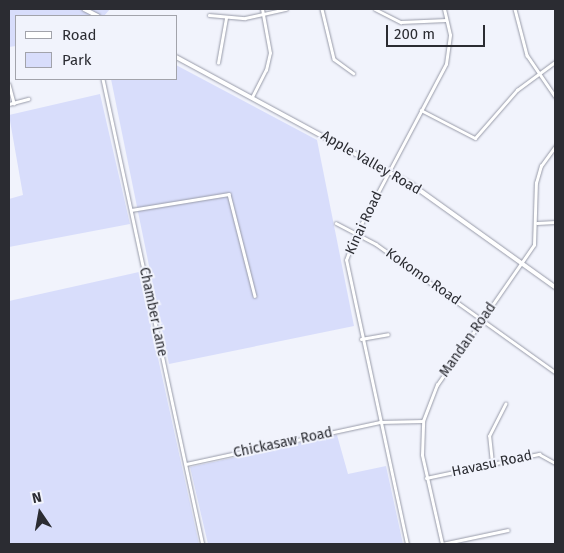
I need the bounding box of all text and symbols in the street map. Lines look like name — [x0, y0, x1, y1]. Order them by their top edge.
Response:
legend — [15, 15, 178, 80]
scale bar — [389, 15, 488, 47]
text: 200 m — [394, 25, 435, 43]
text: Road — [62, 26, 97, 44]
text: Park — [62, 51, 92, 69]
street label: Apple Valley Road — [318, 127, 424, 199]
street label: Kinai Road — [342, 189, 386, 257]
street label: Kokomo Road — [382, 245, 464, 309]
street label: Chamber Lane — [135, 266, 171, 358]
street label: Mandan Road — [436, 300, 500, 380]
street label: Chickasaw Road — [232, 424, 334, 462]
street label: Havasu Road — [450, 447, 534, 481]
north arrow — [15, 488, 65, 538]
text: N — [30, 489, 43, 507]

